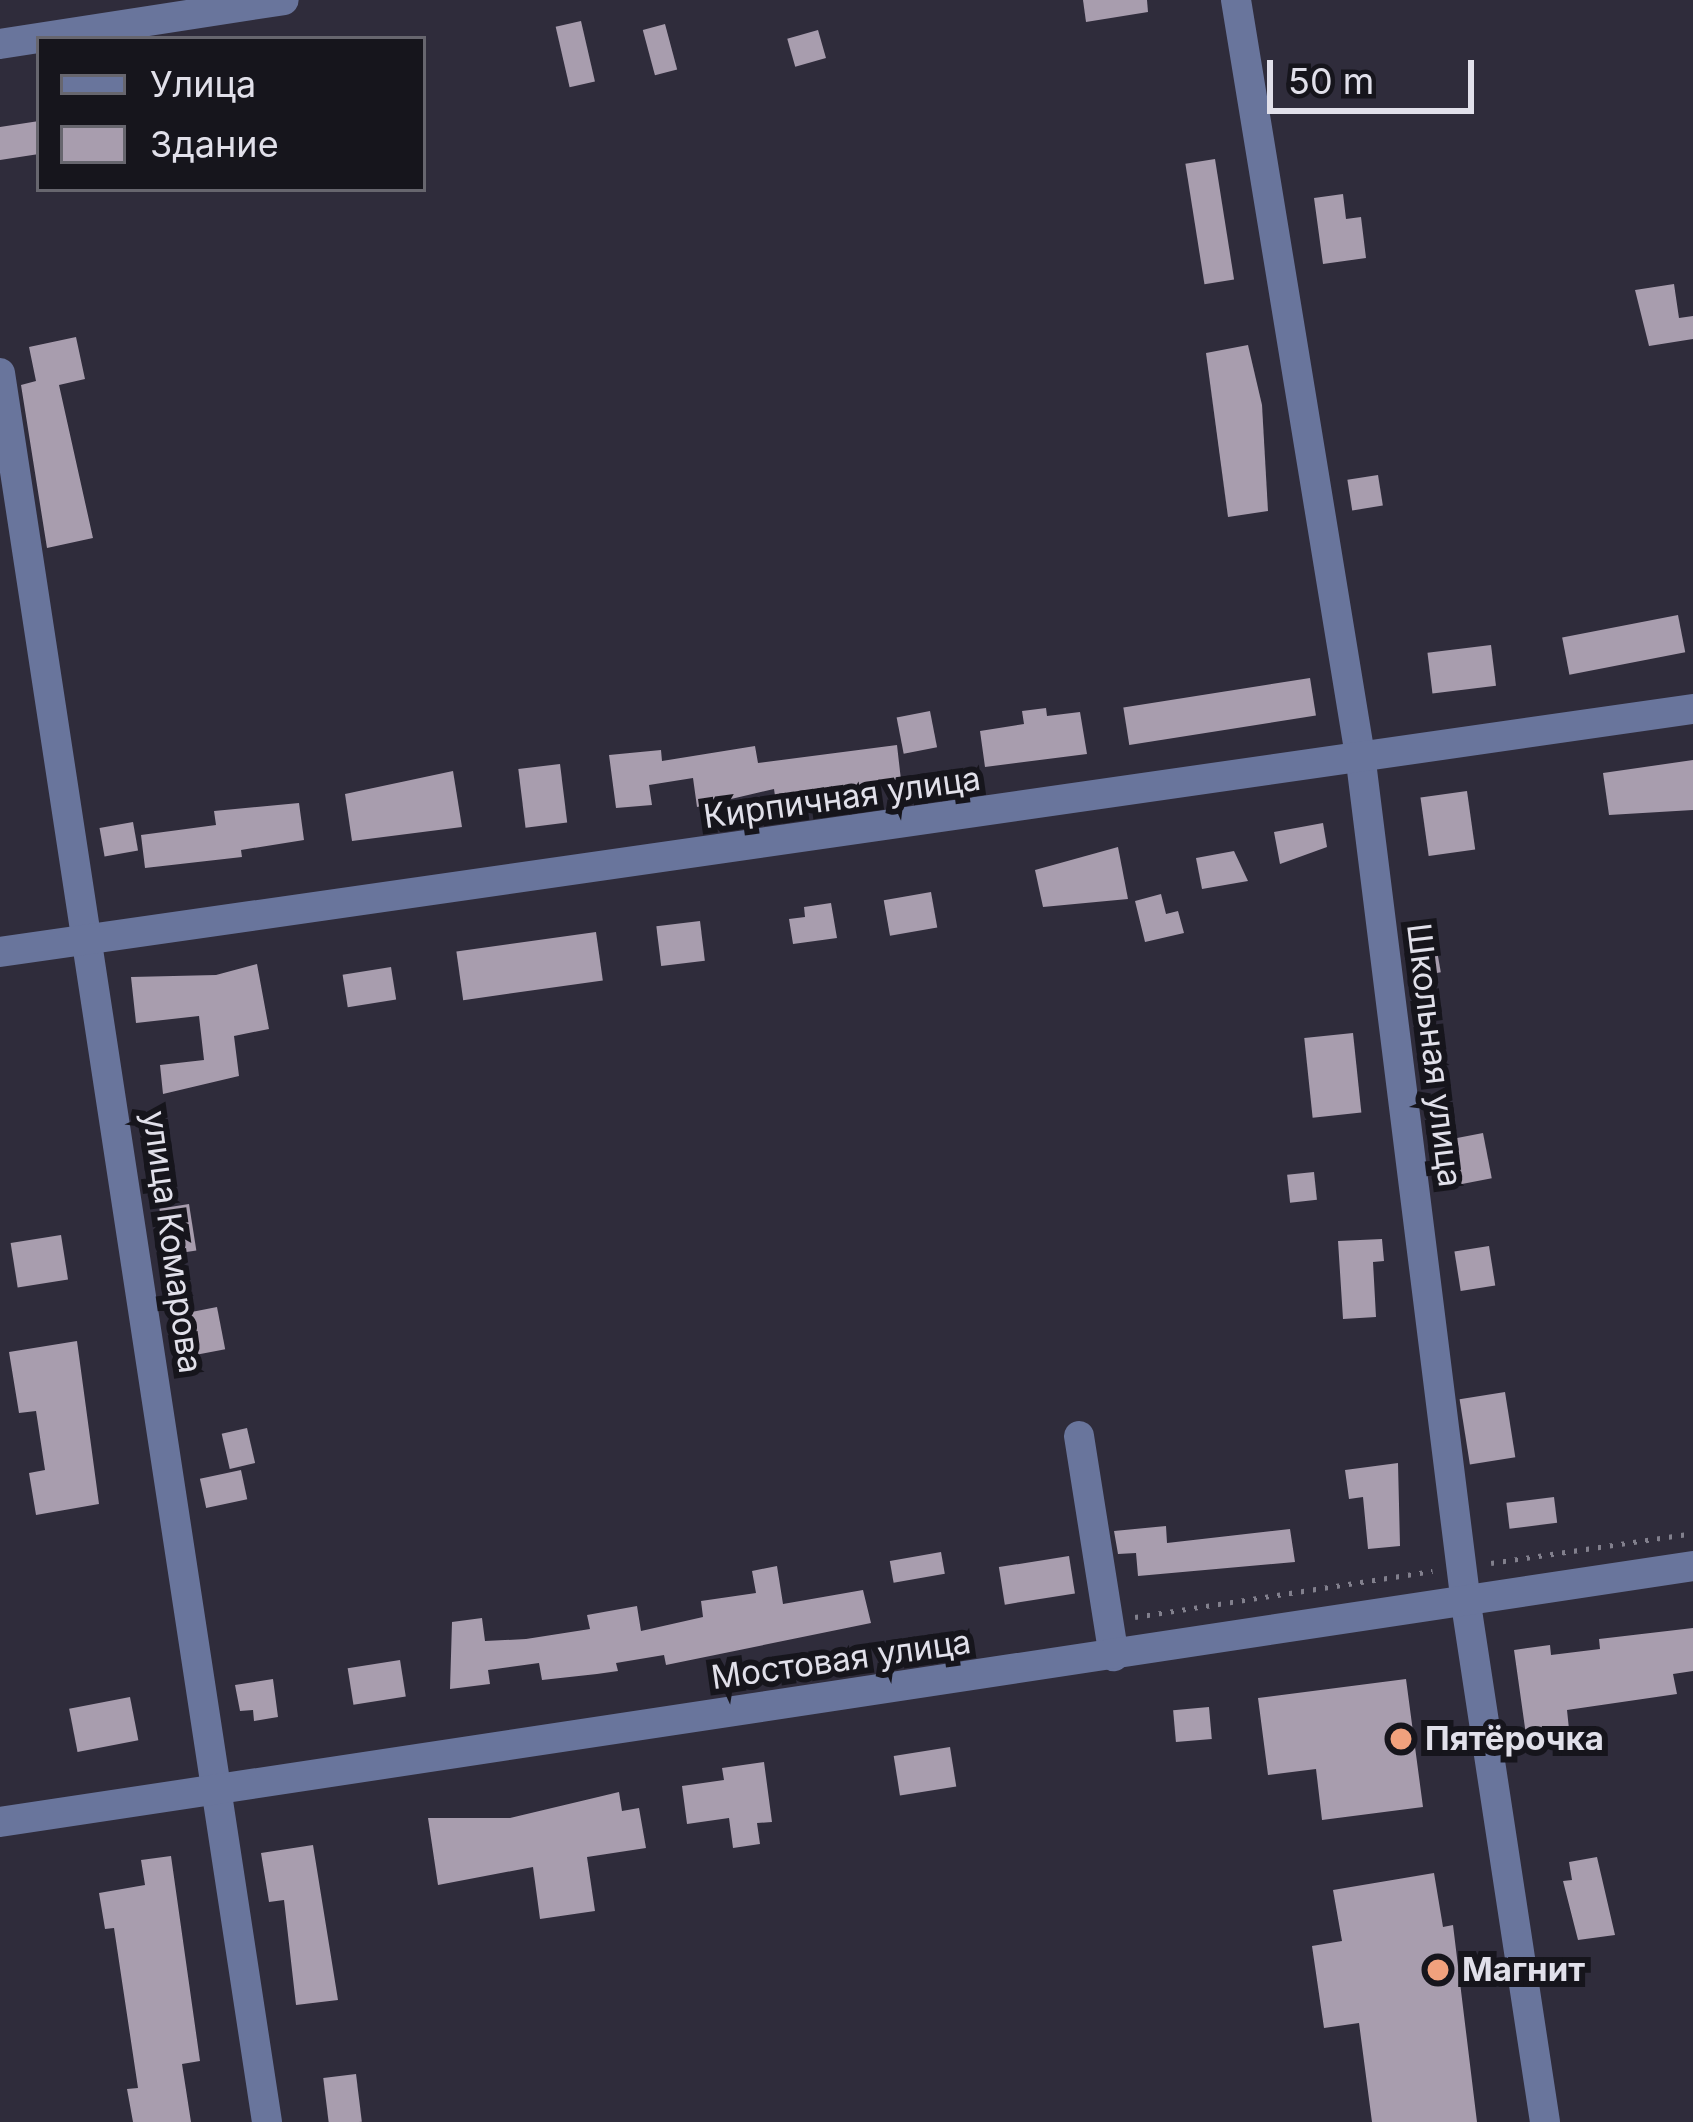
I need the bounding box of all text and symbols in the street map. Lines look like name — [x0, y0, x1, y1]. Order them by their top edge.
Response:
legend — [36, 36, 426, 192]
scale bar — [1273, 36, 1480, 110]
text: 50 m — [1288, 59, 1374, 103]
text: Улица — [150, 62, 256, 106]
text: Здание — [150, 122, 279, 166]
street label: Кирпичная улица — [701, 759, 983, 837]
street label: Школьная улица — [1398, 921, 1470, 1189]
street label: улица Комарова — [134, 1108, 210, 1376]
street label: Мостовая улица — [709, 1622, 973, 1698]
place label: Пятёрочка — [1425, 1719, 1604, 1759]
marker: Пятёрочка — [1388, 1726, 1414, 1752]
place label: Магнит — [1462, 1950, 1585, 1990]
marker: Магнит — [1425, 1957, 1451, 1983]

